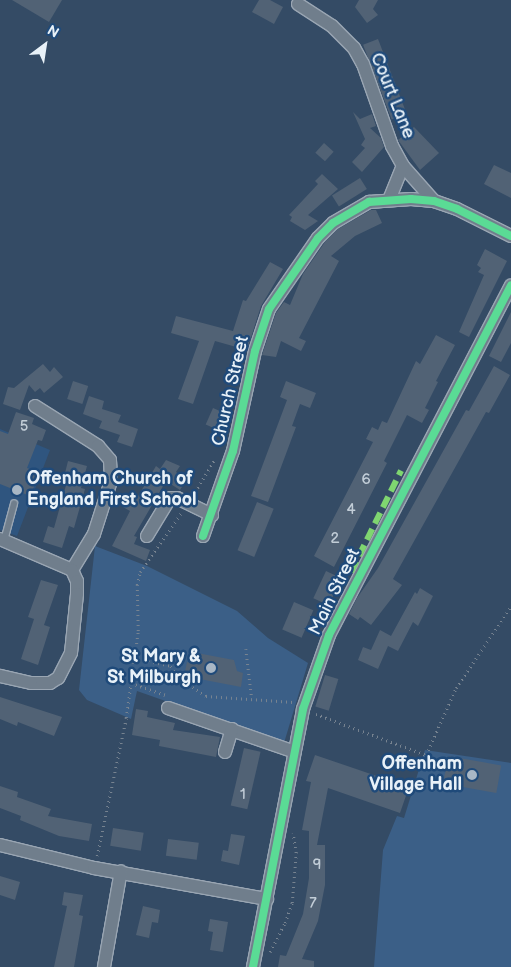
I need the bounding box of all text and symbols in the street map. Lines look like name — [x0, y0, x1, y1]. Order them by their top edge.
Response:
north arrow — [20, 20, 70, 70]
text: N — [44, 22, 62, 42]
street label: Court Lane — [365, 50, 419, 142]
street label: Church Street — [208, 334, 254, 448]
house number: 5 — [20, 418, 28, 436]
place label: Offenham Church of England First School — [27, 469, 196, 512]
house number: 6 — [361, 471, 371, 489]
marker: Offenham Church of England First School — [11, 484, 23, 496]
house number: 4 — [346, 501, 356, 519]
house number: 2 — [331, 530, 339, 548]
street label: Main Street — [305, 545, 365, 639]
place label: St Mary & St Milburgh — [107, 647, 201, 690]
marker: St Mary & St Milburgh — [205, 662, 217, 674]
place label: Offenham Village Hall — [369, 754, 462, 796]
marker: Offenham Village Hall — [466, 769, 478, 781]
house number: 1 — [240, 786, 246, 804]
house number: 9 — [313, 856, 321, 874]
house number: 7 — [309, 895, 317, 913]

